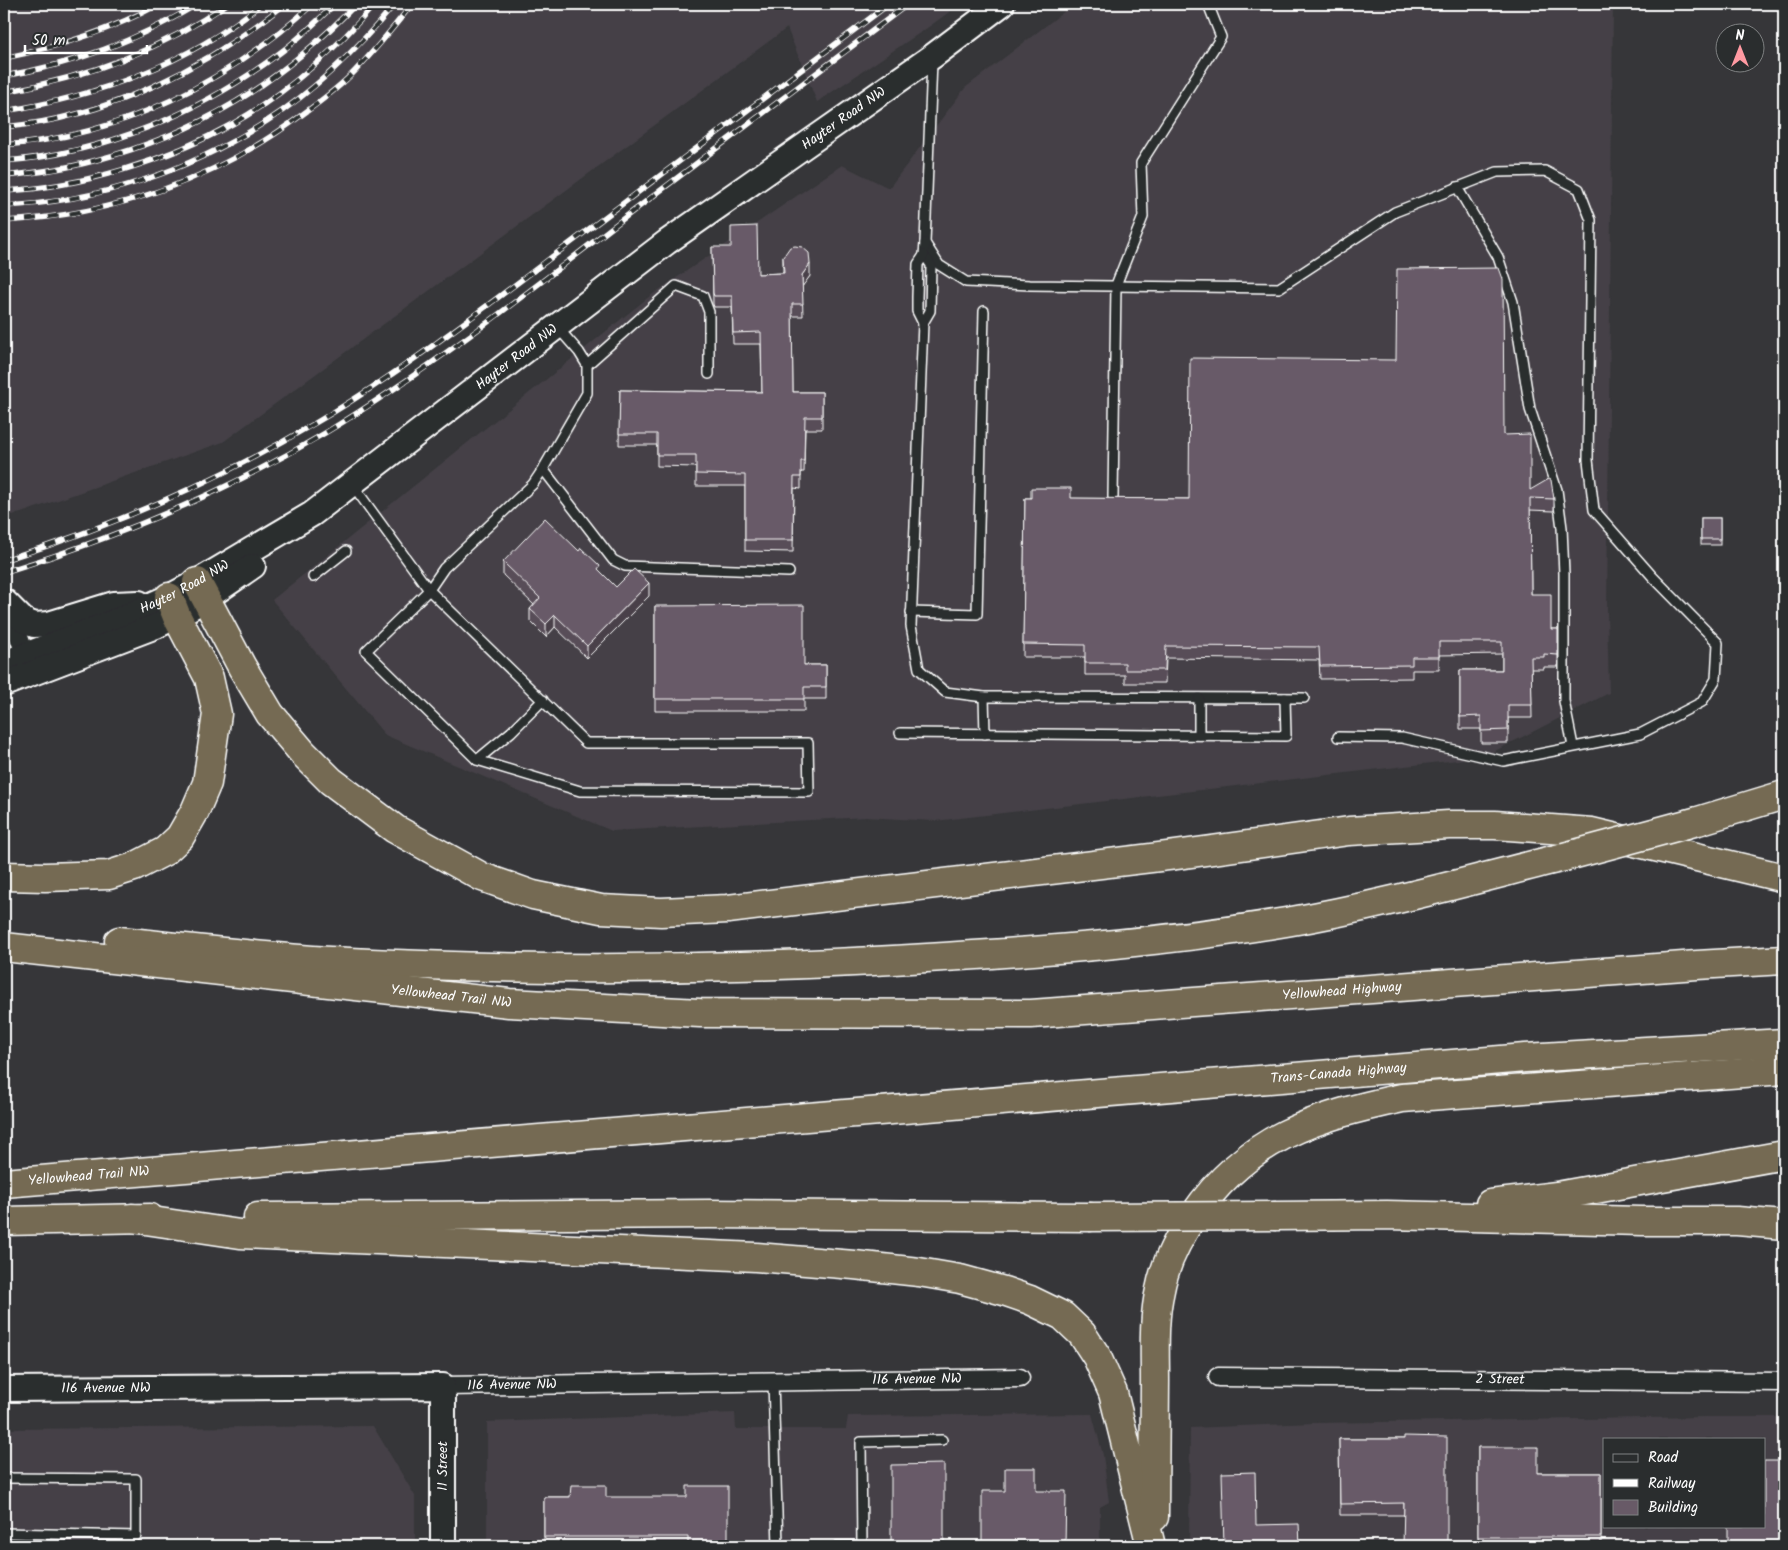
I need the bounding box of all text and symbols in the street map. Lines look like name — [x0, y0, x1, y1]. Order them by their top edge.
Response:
scale bar — [25, 22, 148, 54]
north arrow — [1716, 22, 1766, 72]
text: N — [1736, 25, 1745, 47]
text: 50 m — [32, 29, 66, 53]
street label: Hayter Road NW — [797, 81, 891, 156]
street label: Hayter Road NW — [471, 318, 563, 396]
street label: Hayter Road NW — [136, 554, 233, 620]
street label: Yellowhead Highway — [1281, 976, 1403, 1006]
street label: Yellowhead Trail NW — [390, 979, 513, 1014]
street label: Trans-Canada Highway — [1270, 1057, 1408, 1090]
street label: Yellowhead Trail NW — [27, 1160, 150, 1192]
street label: 116 Avenue NW — [872, 1368, 962, 1391]
street label: 2 Street — [1475, 1368, 1525, 1391]
street label: 116 Avenue NW — [467, 1373, 557, 1397]
street label: 116 Avenue NW — [61, 1377, 151, 1400]
legend — [1603, 1438, 1766, 1528]
street label: 11 Street — [432, 1440, 454, 1491]
text: Road — [1648, 1446, 1679, 1470]
text: Railway — [1648, 1472, 1696, 1496]
text: Building — [1648, 1496, 1698, 1520]

